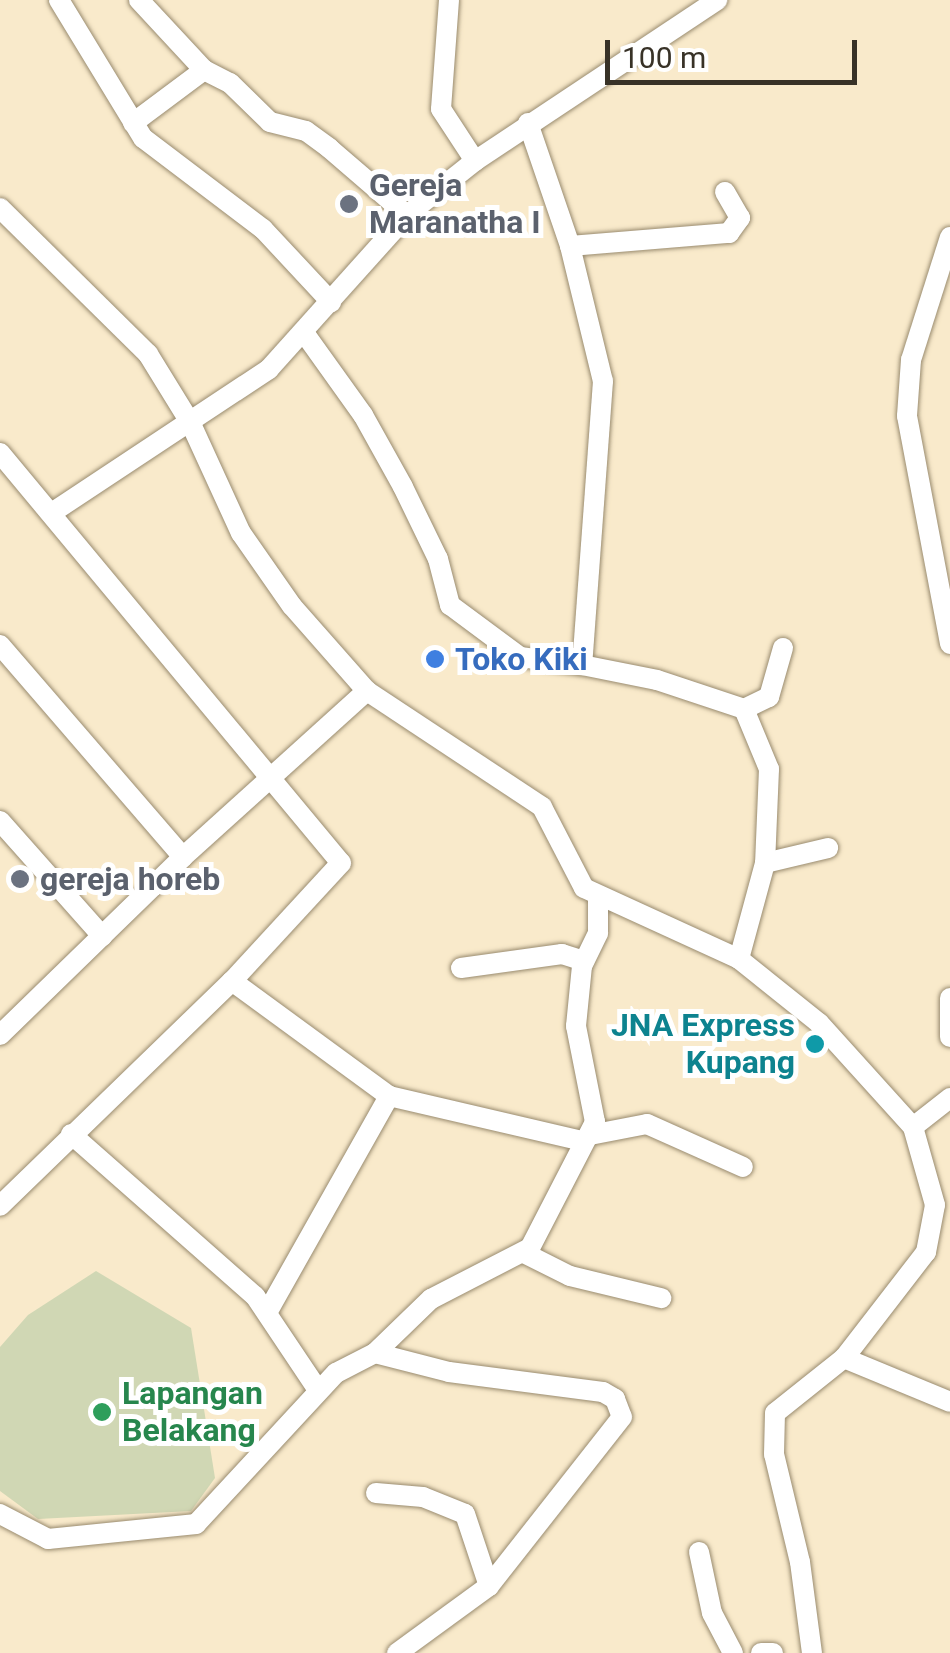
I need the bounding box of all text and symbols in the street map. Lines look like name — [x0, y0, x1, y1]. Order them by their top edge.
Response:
scale bar — [610, 20, 862, 82]
text: 100 m — [622, 40, 706, 75]
place label: Gereja Maranatha I — [369, 167, 541, 242]
marker: Gereja Maranatha I — [338, 193, 360, 215]
place label: Toko Kiki — [455, 640, 588, 678]
marker: Toko Kiki — [424, 648, 446, 670]
place label: gereja horeb — [40, 860, 220, 898]
marker: gereja horeb — [9, 868, 31, 890]
place label: JNA Express Kupang — [611, 1007, 795, 1082]
marker: JNA Express Kupang — [804, 1033, 826, 1055]
place label: Lapangan Belakang — [122, 1375, 263, 1450]
marker: Lapangan Belakang — [91, 1401, 113, 1423]

